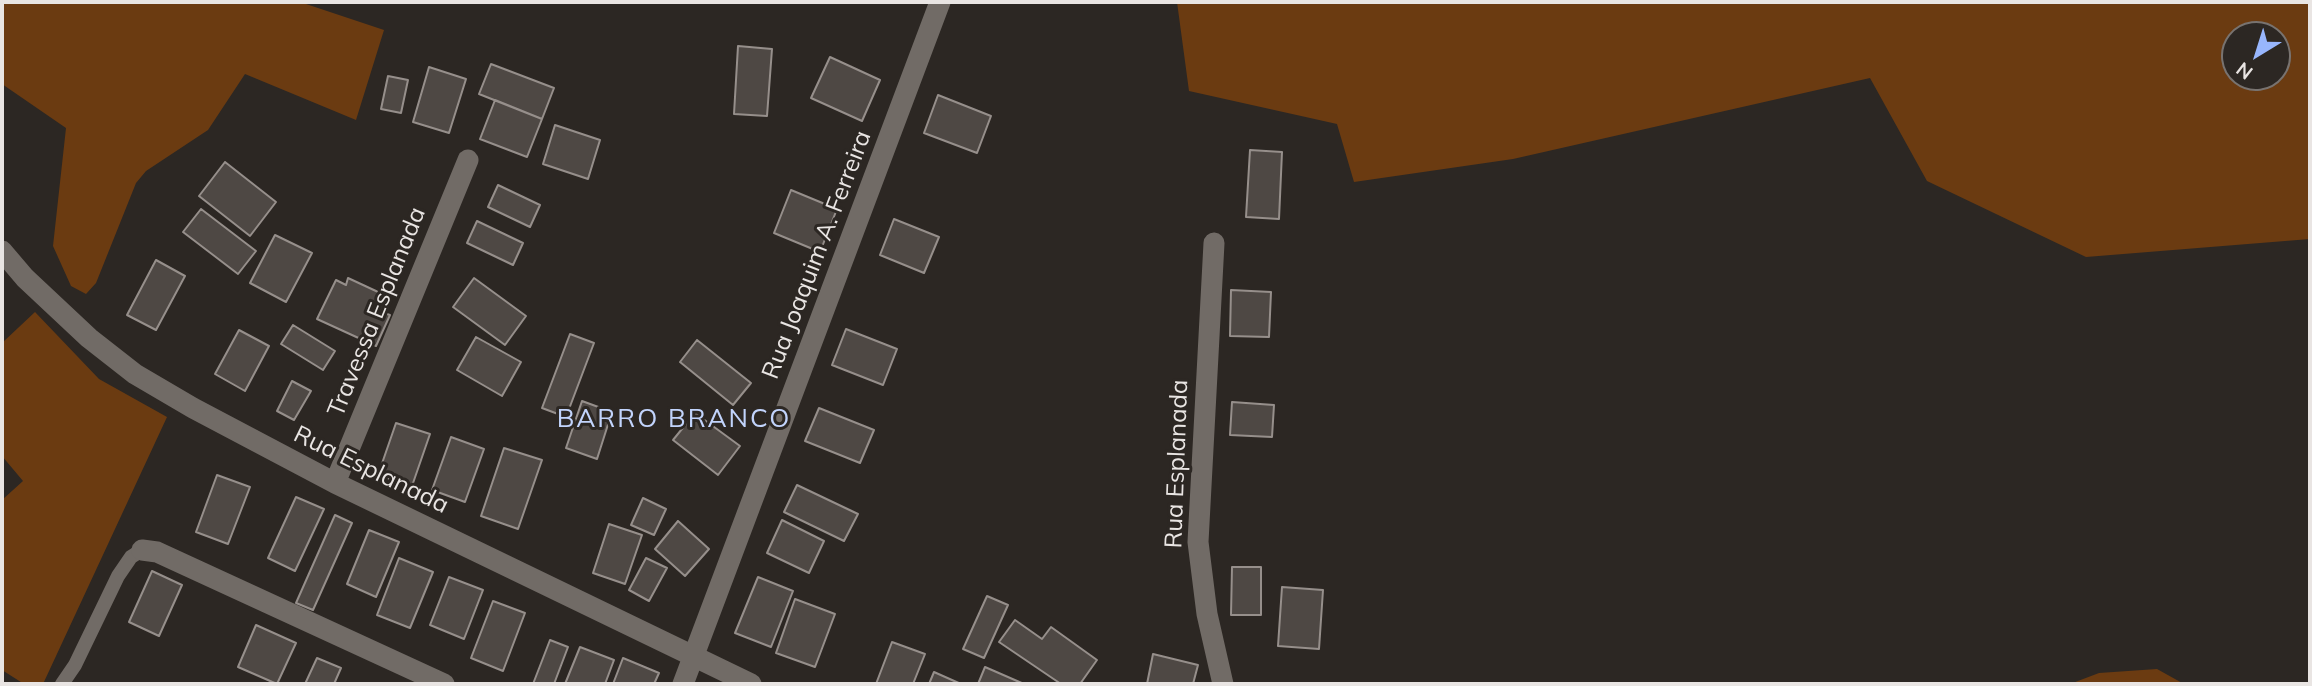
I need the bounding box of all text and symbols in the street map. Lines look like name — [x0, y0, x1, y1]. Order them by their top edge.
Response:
north arrow — [2221, 21, 2291, 91]
text: N — [2231, 57, 2257, 85]
street label: Rua Joaquim A. Ferreira — [756, 127, 878, 383]
street label: Travessa Esplanada — [322, 203, 432, 421]
street label: Rua Esplanada — [1160, 379, 1194, 549]
district label: BARRO BRANCO — [558, 403, 790, 435]
street label: Rua Esplanada — [289, 420, 453, 520]

